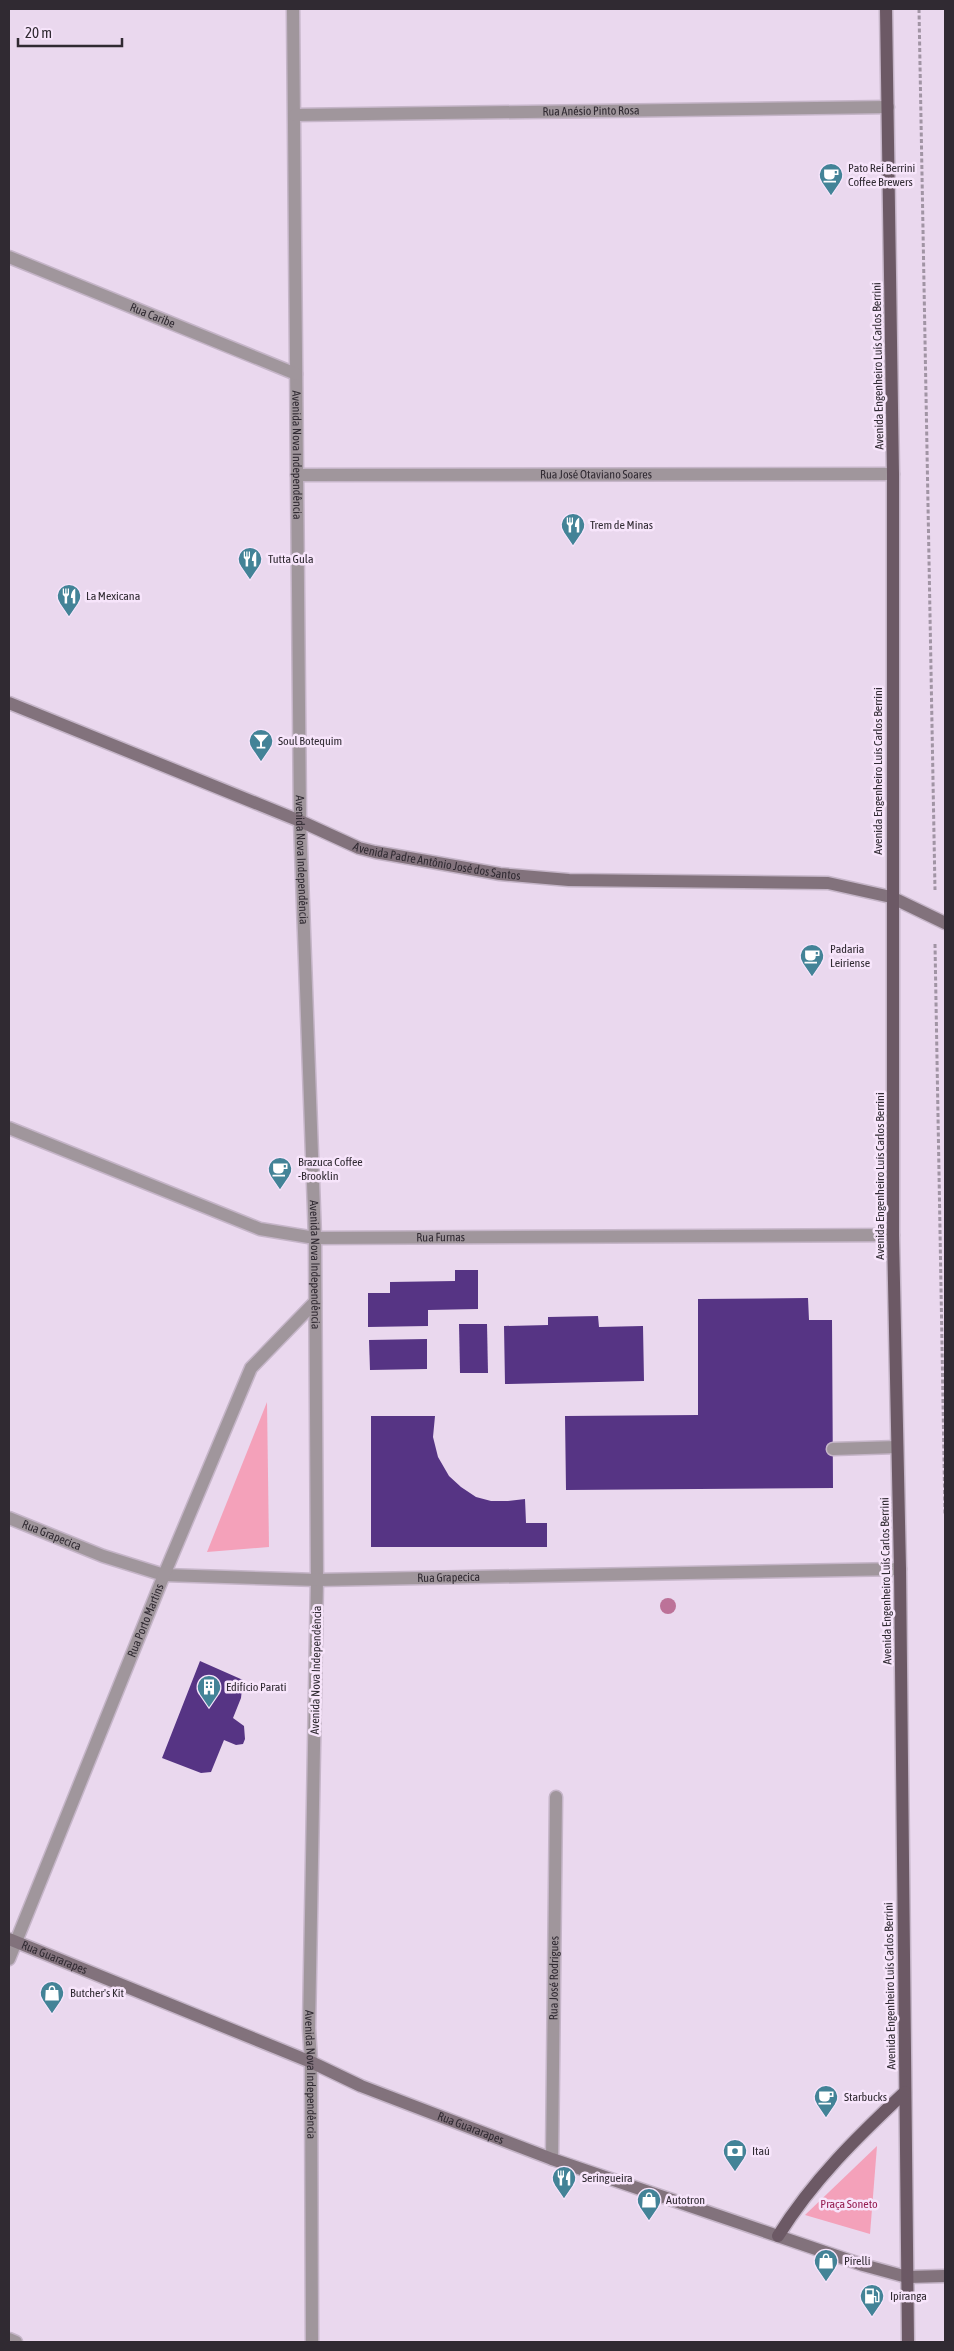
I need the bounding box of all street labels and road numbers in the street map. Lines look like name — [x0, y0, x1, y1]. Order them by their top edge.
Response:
street label: Rua Anésio Pinto Rosa — [542, 103, 640, 119]
street label: Avenida Engenheiro Luís Carlos Berrini — [870, 282, 886, 450]
street label: Rua Caribe — [128, 300, 177, 331]
street label: Avenida Nova Independência — [289, 390, 304, 520]
street label: Rua José Otaviano Soares — [540, 467, 652, 482]
street label: Avenida Engenheiro Luís Carlos Berrini — [871, 687, 885, 855]
street label: Avenida Nova Independência — [293, 795, 311, 925]
street label: Avenida Padre Antônio José dos Santos — [351, 839, 521, 883]
street label: Avenida Engenheiro Luís Carlos Berrini — [873, 1092, 887, 1260]
street label: Avenida Nova Independência — [307, 1200, 323, 1329]
street label: Rua Furnas — [416, 1230, 465, 1244]
street label: Avenida Engenheiro Luís Carlos Berrini — [878, 1497, 894, 1665]
street label: Rua Grapecica — [20, 1517, 83, 1553]
street label: Rua Grapecica — [417, 1570, 480, 1585]
street label: Rua Porto Martins — [125, 1582, 167, 1659]
street label: Avenida Nova Independência — [308, 1605, 324, 1735]
street label: Avenida Engenheiro Luís Carlos Berrini — [882, 1902, 898, 2070]
street label: Rua José Rodrigues — [547, 1936, 561, 2020]
street label: Rua Guararapes — [19, 1938, 89, 1977]
street label: Avenida Nova Independência — [302, 2010, 318, 2139]
street label: Rua Guararapes — [435, 2109, 506, 2147]

